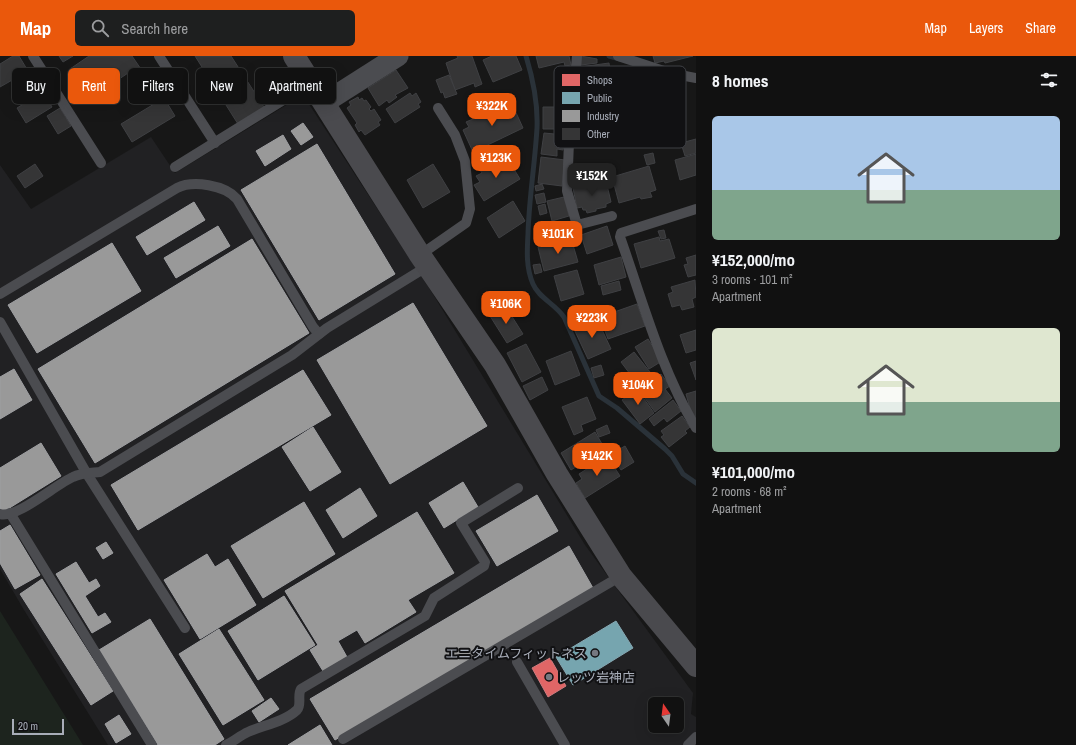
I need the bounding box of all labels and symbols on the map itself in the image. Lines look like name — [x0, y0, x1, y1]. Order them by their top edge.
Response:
legend — [554, 66, 686, 148]
text: Shops — [587, 73, 613, 87]
text: Public — [587, 91, 613, 105]
pin: ¥322K — [464, 93, 520, 127]
text: Industry — [587, 109, 620, 123]
text: Other — [587, 127, 610, 141]
pin: ¥123K — [468, 145, 524, 179]
pin: ¥152K — [564, 163, 620, 197]
pin: ¥101K — [530, 221, 586, 255]
pin: ¥106K — [478, 291, 534, 325]
pin: ¥223K — [564, 305, 620, 339]
pin: ¥104K — [610, 372, 666, 406]
pin: ¥142K — [569, 443, 625, 477]
place label: エニタイムフィットネス — [445, 645, 587, 662]
marker: エニタイムフィットネス — [590, 648, 600, 658]
place label: レッツ岩神店 — [557, 669, 635, 686]
marker: レッツ岩神店 — [544, 672, 554, 682]
north arrow — [648, 697, 684, 733]
scale bar — [12, 717, 64, 736]

